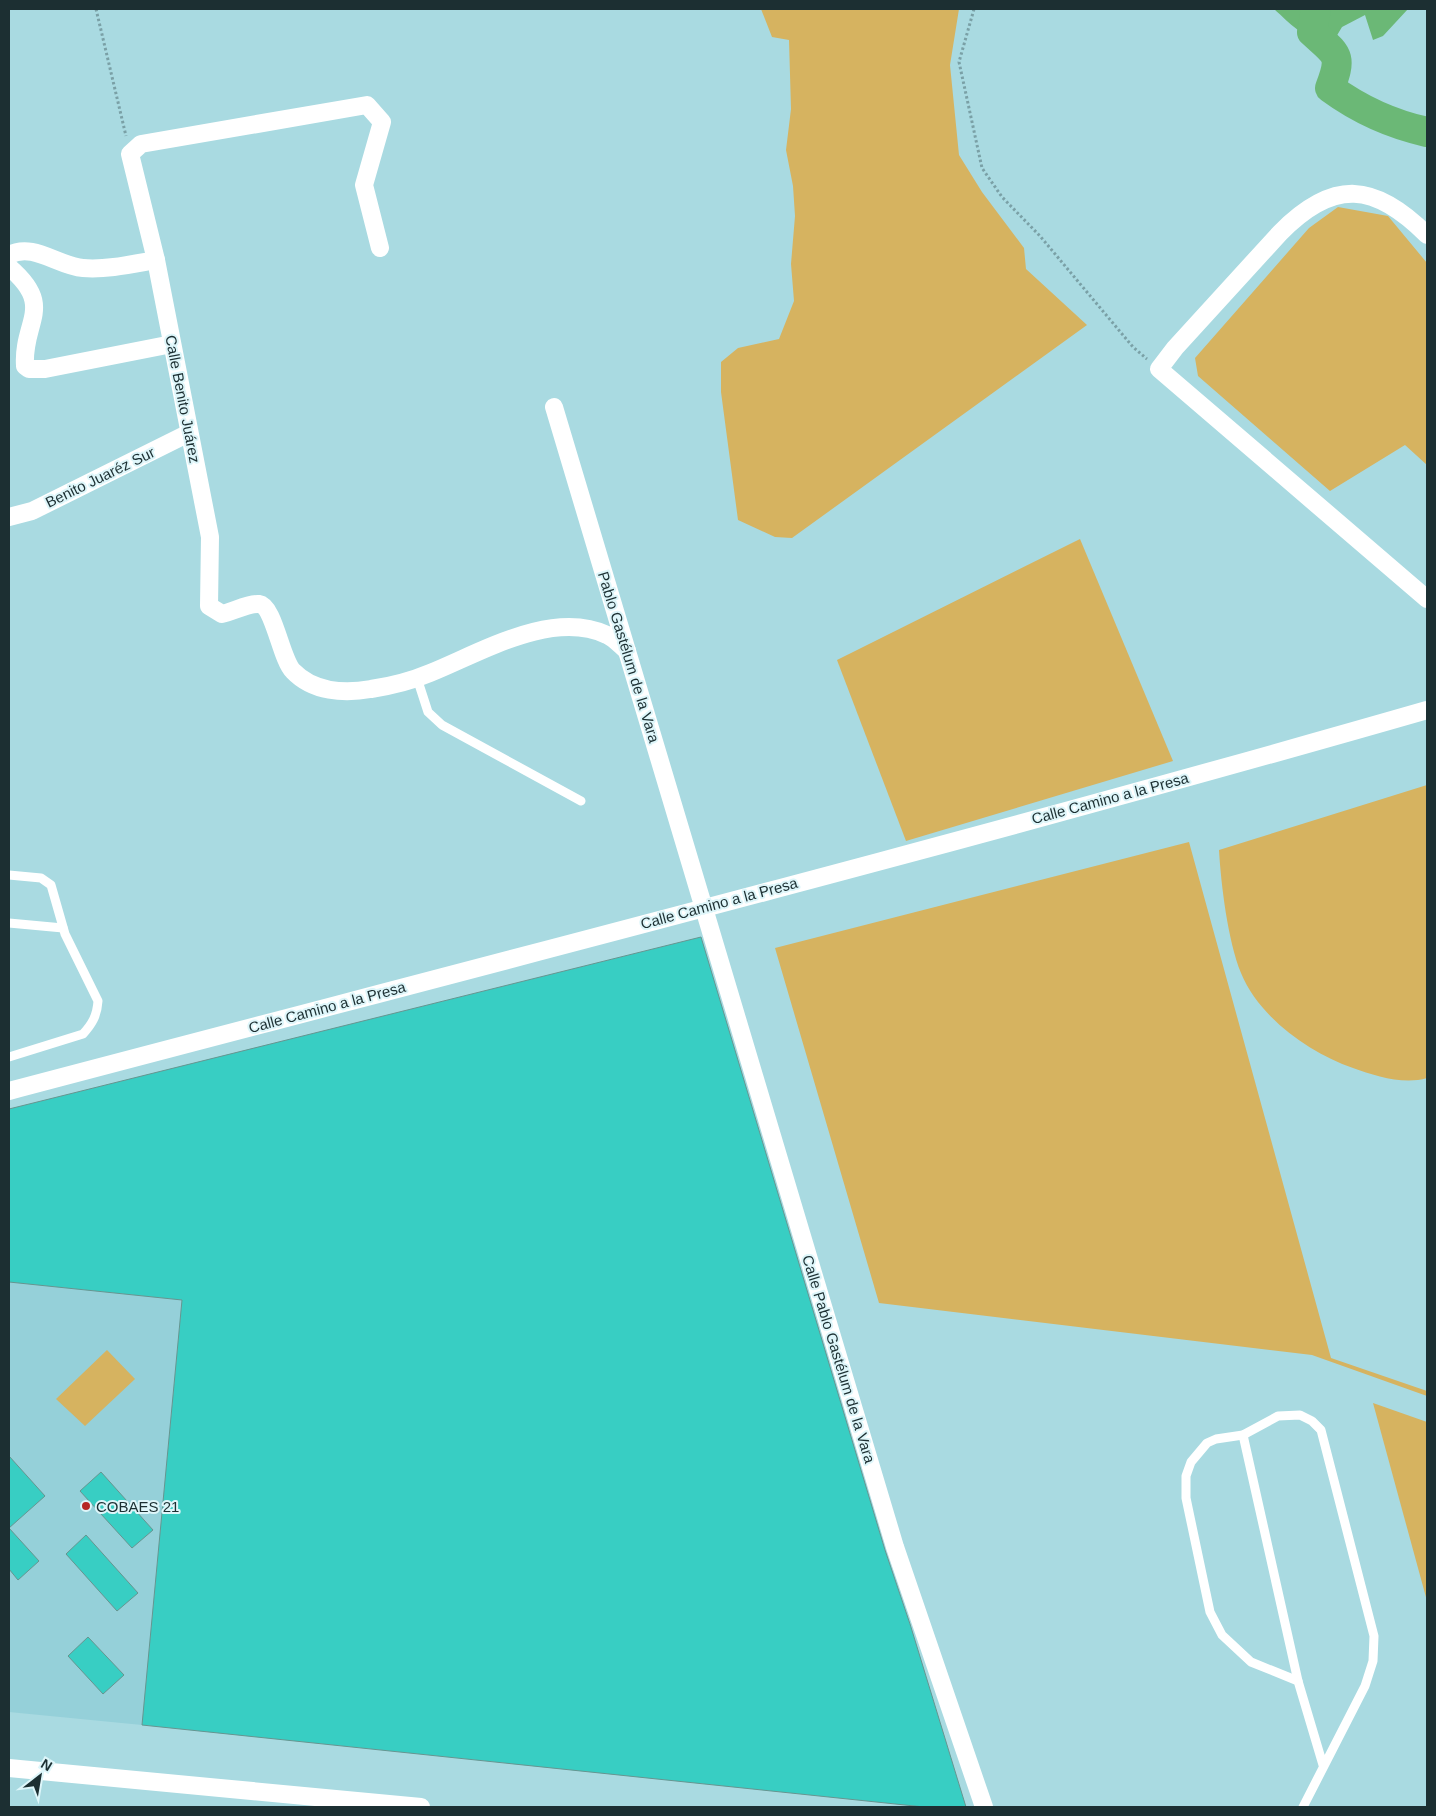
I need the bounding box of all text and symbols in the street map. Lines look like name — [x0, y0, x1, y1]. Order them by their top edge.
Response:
street label: Calle Benito Juárez — [162, 334, 204, 464]
street label: Benito Juaréz Sur — [43, 443, 157, 511]
street label: Pablo Gastélum de la Vara — [595, 569, 663, 745]
street label: Calle Camino a la Presa — [1030, 769, 1191, 827]
street label: Calle Camino a la Presa — [639, 874, 800, 932]
street label: Calle Camino a la Presa — [247, 978, 408, 1036]
street label: Calle Pablo Gastélum de la Vara — [799, 1253, 879, 1466]
place label: COBAES 21 — [96, 1498, 179, 1515]
marker: COBAES 21 — [80, 1500, 92, 1512]
north arrow — [15, 1751, 65, 1801]
text: N — [38, 1755, 55, 1774]

